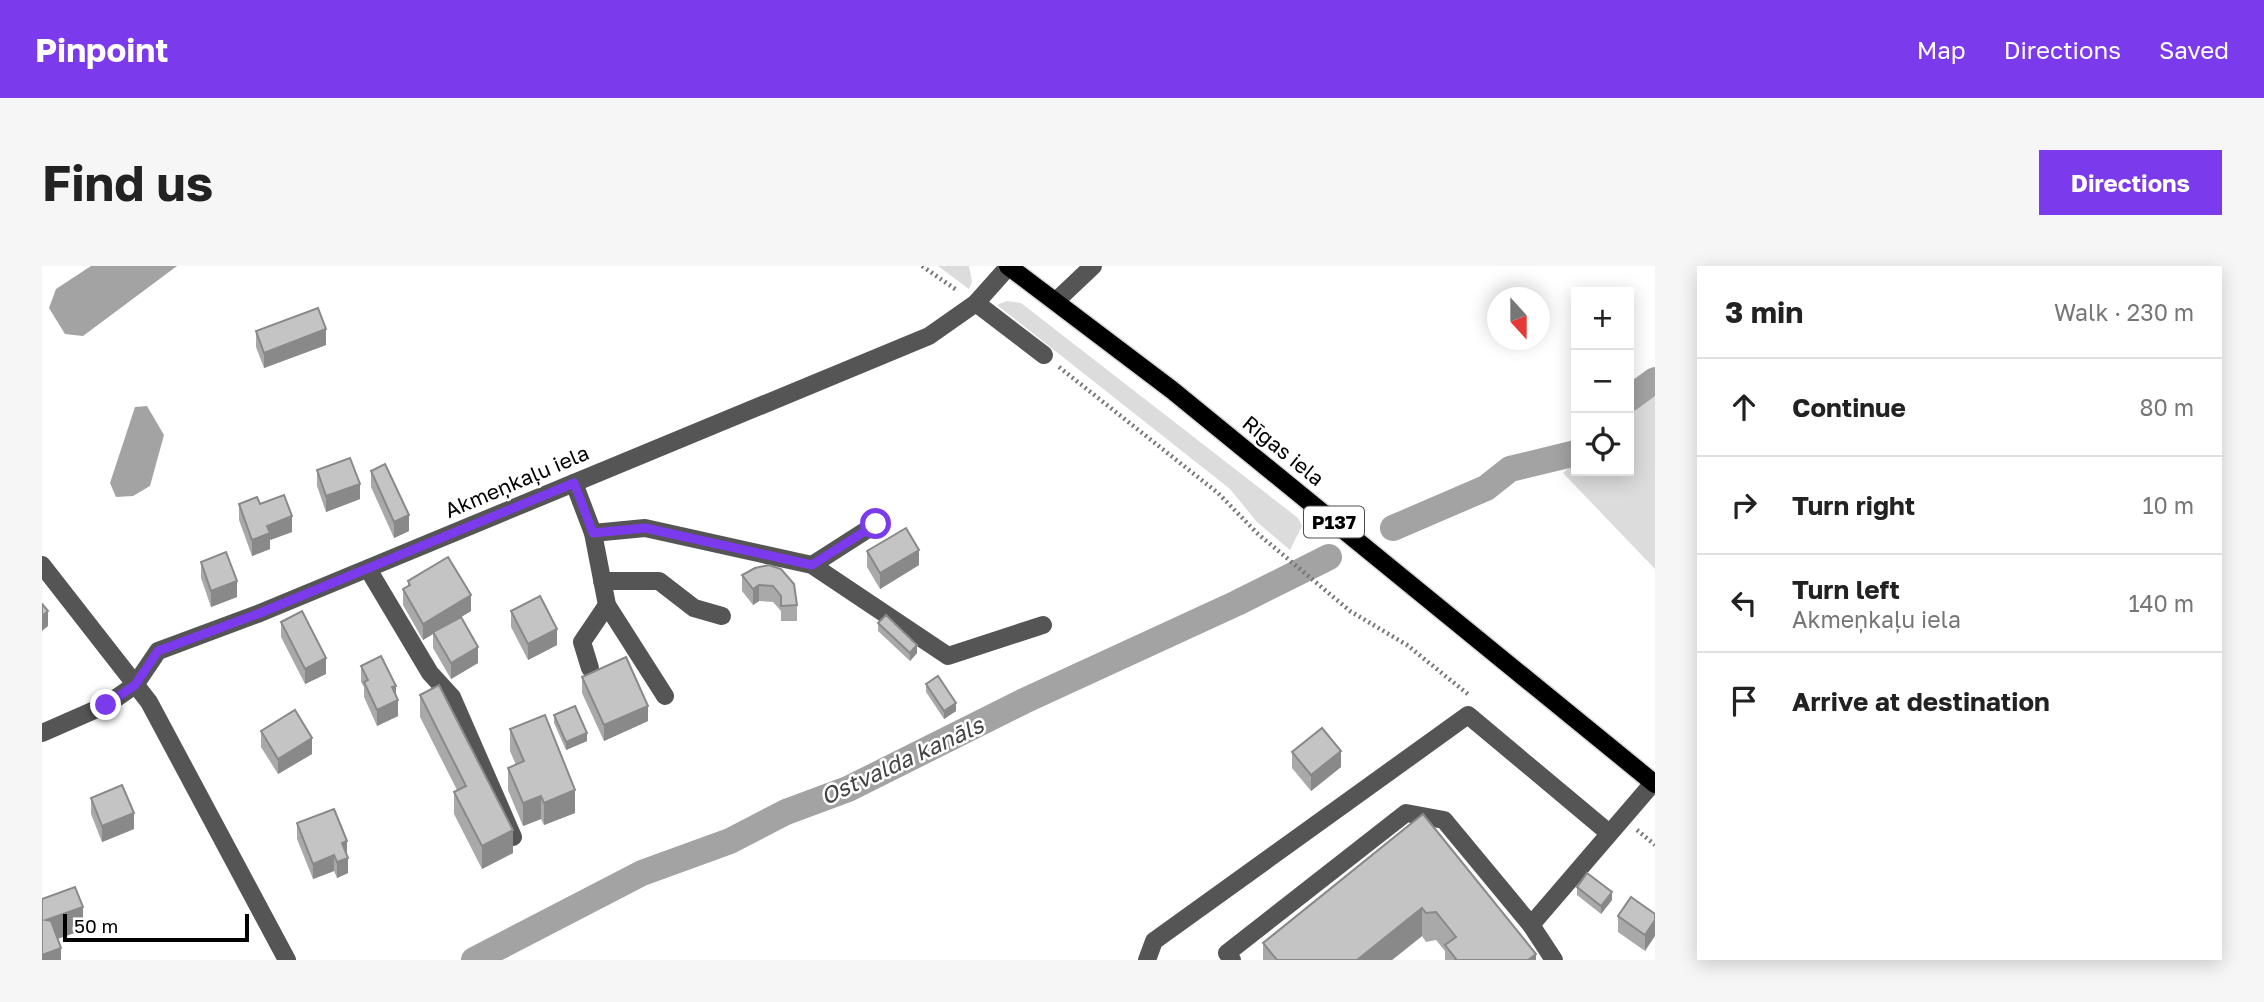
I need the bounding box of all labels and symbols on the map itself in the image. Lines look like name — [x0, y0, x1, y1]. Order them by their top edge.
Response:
north arrow — [1487, 287, 1550, 350]
street label: Rīgas iela — [1238, 409, 1330, 491]
street label: Akmeņkaļu iela — [441, 439, 593, 523]
road number: P137 — [1304, 506, 1364, 538]
route start — [860, 508, 891, 539]
route end — [90, 689, 121, 720]
water label: Ostvalda kanāls — [816, 710, 988, 810]
scale bar — [63, 911, 248, 943]

